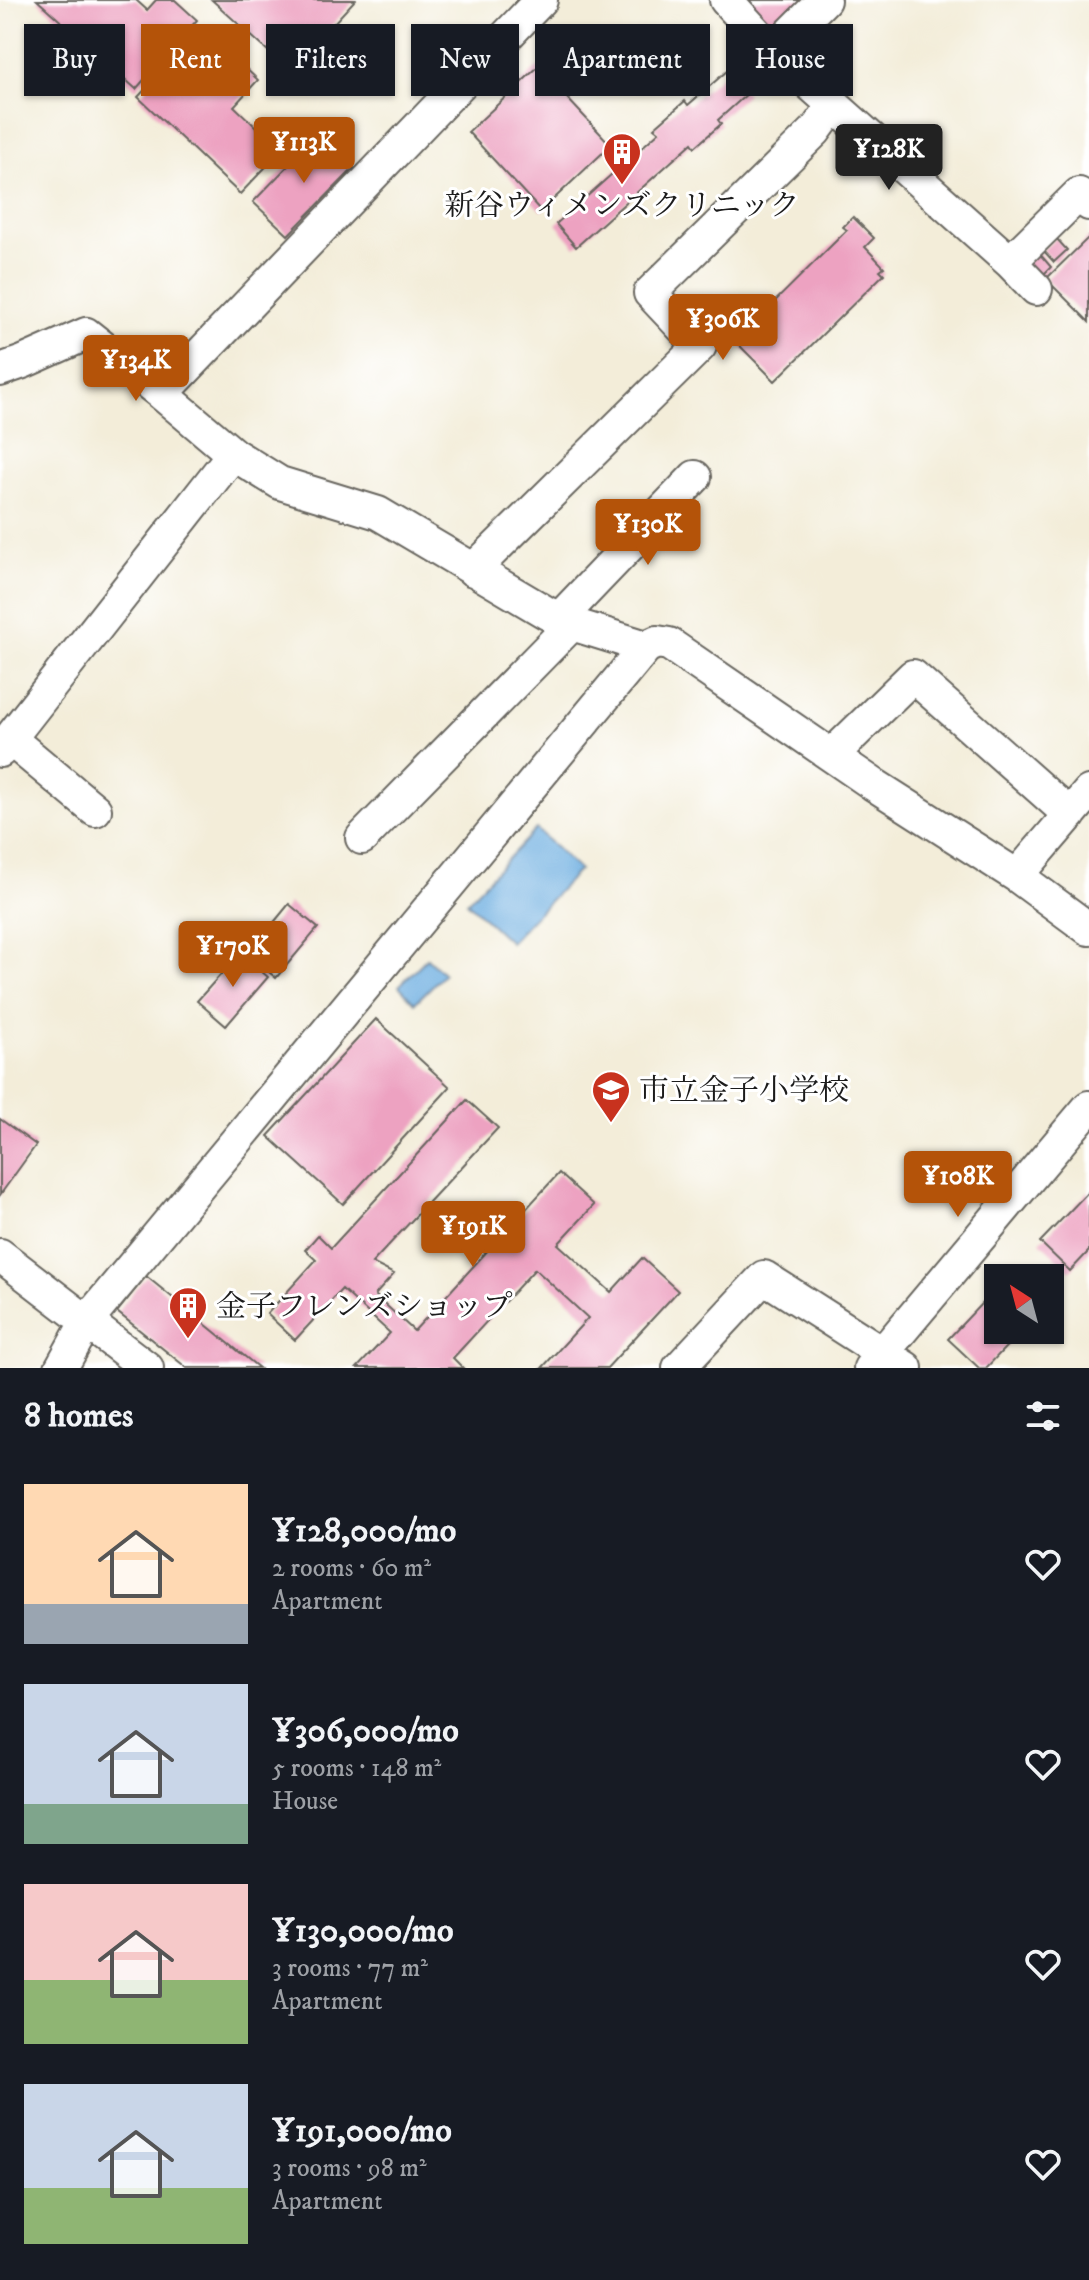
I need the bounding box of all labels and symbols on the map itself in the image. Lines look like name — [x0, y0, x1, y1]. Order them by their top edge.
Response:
pin: ¥113K — [248, 117, 360, 185]
pin: ¥128K — [833, 124, 945, 192]
building icon: 新谷ウィメンズクリニック — [601, 131, 643, 186]
place label: 新谷ウィメンズクリニック — [444, 188, 800, 225]
pin: ¥306K — [667, 294, 779, 362]
pin: ¥134K — [80, 335, 192, 403]
pin: ¥130K — [592, 499, 704, 567]
pin: ¥170K — [177, 921, 289, 989]
school or university icon: 市立金子小学校 — [590, 1069, 632, 1124]
place label: 市立金子小学校 — [639, 1073, 849, 1110]
pin: ¥108K — [902, 1151, 1014, 1219]
pin: ¥191K — [417, 1201, 529, 1269]
north arrow — [984, 1264, 1064, 1344]
building icon: 金子フレンズショップ — [167, 1285, 209, 1340]
place label: 金子フレンズショップ — [216, 1289, 513, 1326]

